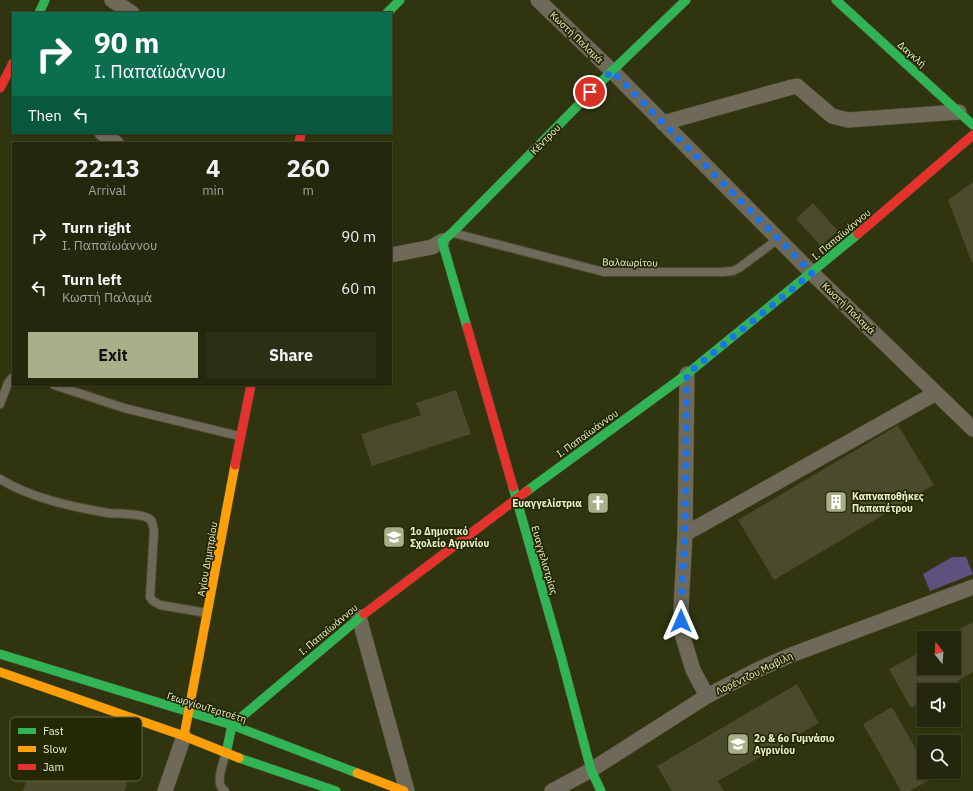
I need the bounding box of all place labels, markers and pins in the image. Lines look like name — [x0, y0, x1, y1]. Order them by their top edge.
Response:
pin — [573, 75, 607, 109]
building icon: Καπναποθήκες Παπαπέτρου — [823, 489, 849, 515]
church icon: Ευαγγελίστρια — [585, 490, 611, 516]
place label: Καπναποθήκες Παπαπέτρου — [852, 490, 924, 515]
place label: Ευαγγελίστρια — [512, 497, 582, 510]
school or university icon: 1ο Δημοτικό Σχολείο Αγρινίου — [381, 524, 407, 550]
place label: 1ο Δημοτικό Σχολείο Αγρινίου — [410, 525, 489, 550]
school or university icon: 2ο & 6ο Γυμνάσιο Αγρινίου — [725, 731, 751, 757]
place label: 2ο & 6ο Γυμνάσιο Αγρινίου — [754, 732, 835, 757]

